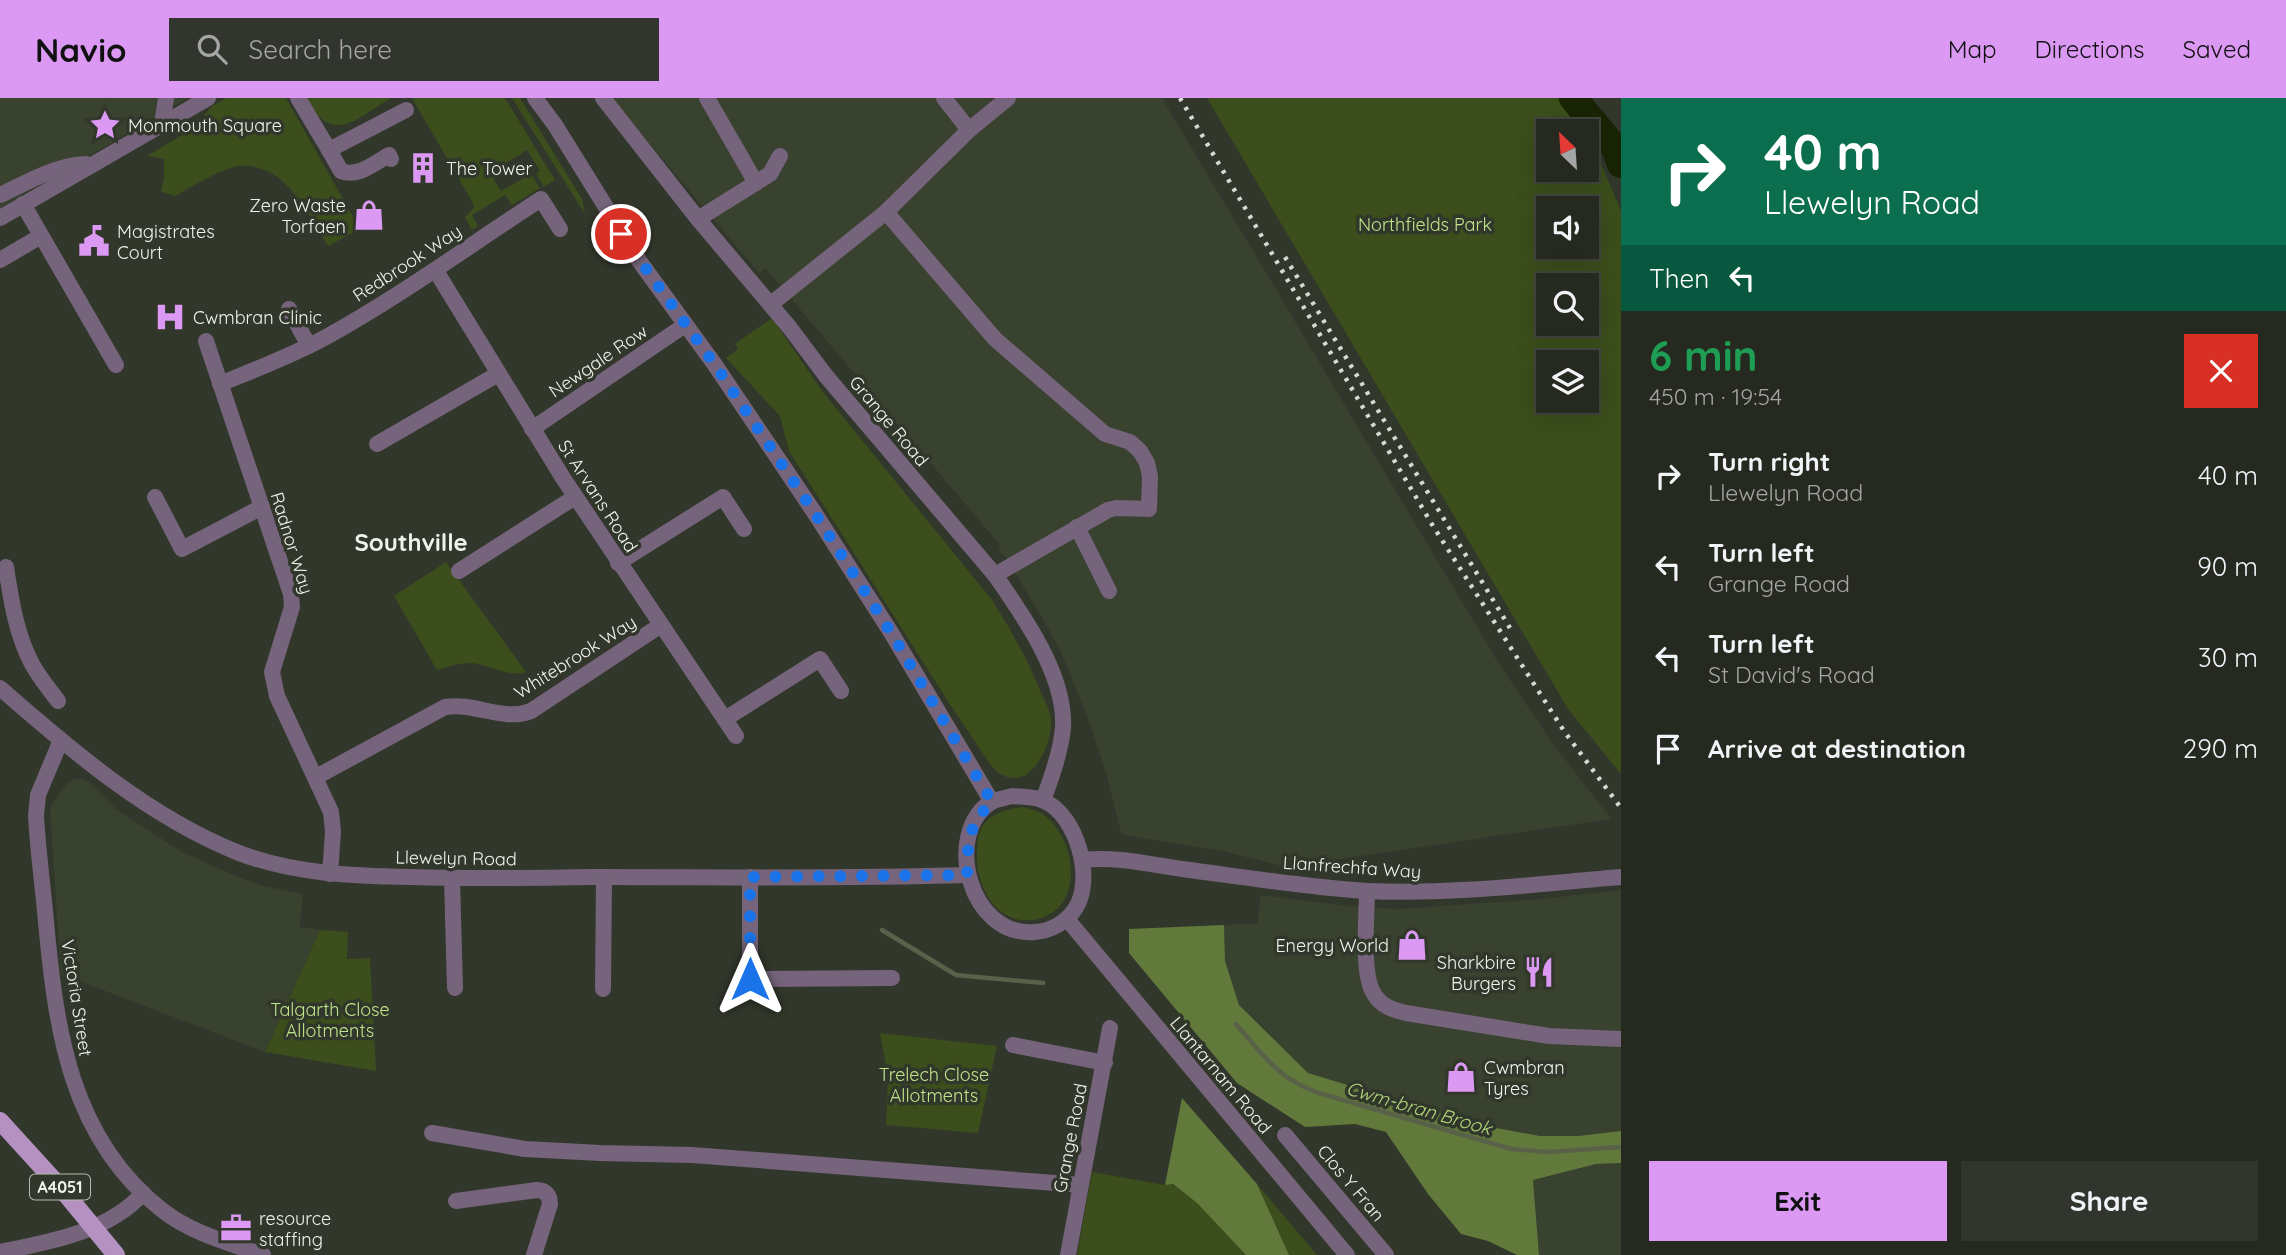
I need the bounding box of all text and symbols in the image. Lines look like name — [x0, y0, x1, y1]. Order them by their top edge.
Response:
search box — [169, 18, 659, 81]
text: Navio — [35, 29, 127, 70]
icon: search — [193, 30, 231, 68]
text: Search here — [249, 33, 392, 66]
text: Map — [1948, 34, 1997, 64]
text: Directions — [2035, 34, 2145, 64]
text: Saved — [2183, 34, 2251, 64]
place icon: Monmouth Square — [88, 108, 122, 142]
place label: Monmouth Square — [128, 114, 282, 137]
north arrow — [1536, 119, 1600, 182]
map controls — [1536, 119, 1599, 413]
text: 40 m — [1764, 121, 1882, 182]
icon: right — [1649, 126, 1740, 217]
building icon: The Tower — [406, 151, 440, 185]
place label: The Tower — [446, 157, 532, 180]
text: Llewelyn Road — [1764, 182, 1980, 222]
place label: Zero Waste Torfaen — [249, 194, 346, 238]
button: sound — [1536, 196, 1599, 259]
shop icon: Zero Waste Torfaen — [352, 198, 386, 232]
pin — [591, 204, 651, 264]
park label: Northfields Park — [1358, 213, 1492, 236]
icon: arrive — [602, 215, 640, 253]
street label: Redbrook Way — [348, 219, 466, 307]
place label: Magistrates Court — [117, 220, 215, 264]
public building icon: Magistrates Court — [77, 224, 111, 258]
icon: left — [1723, 259, 1761, 297]
text: Then — [1649, 262, 1709, 295]
button: search — [1536, 273, 1599, 336]
hospital icon: Cwmbran Clinic — [153, 300, 187, 334]
place label: Cwmbran Clinic — [193, 306, 322, 329]
street label: Newgale Row — [544, 320, 652, 402]
text: 6 min — [1649, 329, 1758, 382]
button: close — [2184, 334, 2258, 408]
button: layers — [1536, 350, 1599, 413]
street label: Grange Road — [844, 371, 934, 471]
text: 450 m · 19:54 — [1649, 382, 1782, 411]
street label: St Arvans Road — [553, 435, 643, 557]
text: Turn right — [1708, 445, 1830, 478]
icon: right — [1649, 457, 1687, 495]
text: 40 m — [2198, 459, 2258, 492]
text: Llewelyn Road — [1708, 478, 1863, 507]
street label: Radnor Way — [266, 489, 318, 597]
district label: Southville — [354, 527, 468, 557]
text: Turn left — [1708, 536, 1815, 569]
icon: left — [1649, 548, 1687, 586]
text: 90 m — [2197, 550, 2258, 583]
text: Grange Road — [1708, 569, 1850, 598]
street label: Whitebrook Way — [510, 610, 640, 704]
text: Turn left — [1708, 627, 1815, 660]
icon: left — [1649, 639, 1687, 677]
text: 30 m — [2198, 641, 2258, 674]
text: St David's Road — [1708, 660, 1875, 689]
icon: arrive — [1649, 730, 1687, 768]
text: Arrive at destination — [1708, 732, 1966, 765]
text: 290 m — [2183, 732, 2258, 765]
street label: Llewelyn Road — [395, 845, 517, 871]
street label: Llanfrechfa Way — [1282, 851, 1422, 883]
shop icon: Energy World — [1395, 928, 1429, 962]
place label: Energy World — [1275, 934, 1389, 957]
street label: Victoria Street — [56, 938, 98, 1058]
position arrow — [713, 942, 787, 1016]
place label: Sharkbire Burgers — [1437, 951, 1516, 995]
restaurant icon: Sharkbire Burgers — [1522, 955, 1556, 989]
park label: Talgarth Close Allotments — [270, 998, 390, 1042]
street label: Llantarnam Road — [1165, 1012, 1277, 1138]
place label: Cwmbran Tyres — [1484, 1056, 1565, 1100]
shop icon: Cwmbran Tyres — [1444, 1060, 1478, 1094]
park label: Trelech Close Allotments — [879, 1063, 989, 1107]
water label: Cwm-bran Brook — [1344, 1076, 1496, 1141]
street label: Grange Road — [1048, 1081, 1092, 1195]
street label: Clos Y Fran — [1312, 1140, 1390, 1226]
button: Exit — [1649, 1161, 1947, 1241]
button: Share — [1961, 1161, 2258, 1241]
road number: A4051 — [30, 1175, 90, 1200]
place label: resource staffing — [259, 1207, 331, 1251]
office icon: resource staffing — [219, 1211, 253, 1245]

